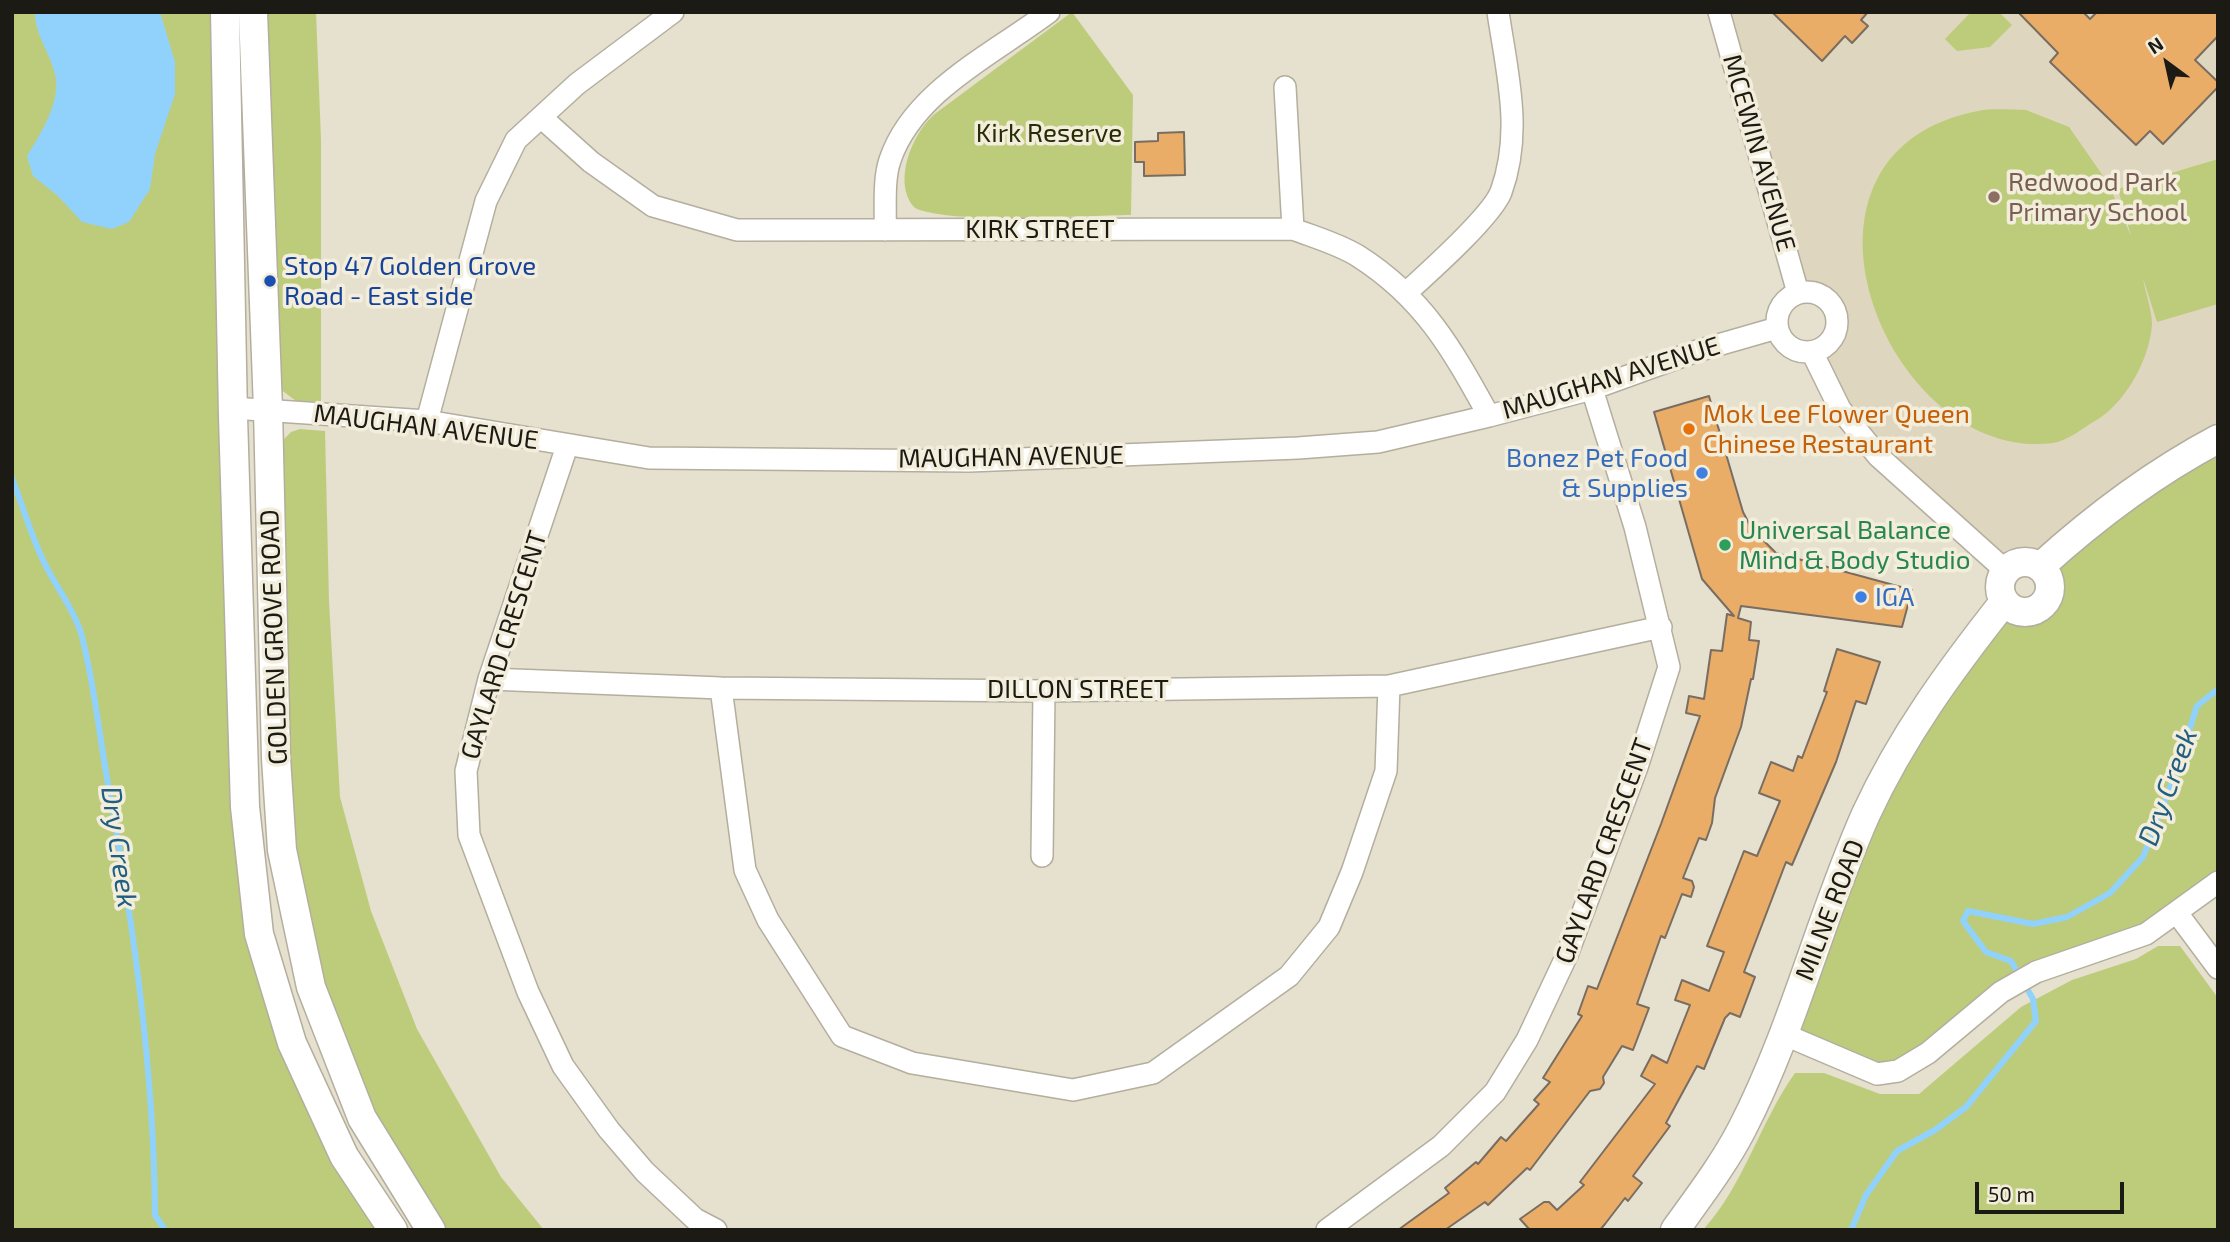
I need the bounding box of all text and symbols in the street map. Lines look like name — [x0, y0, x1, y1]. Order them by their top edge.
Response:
north arrow — [2132, 28, 2202, 98]
text: N — [2143, 32, 2167, 58]
street label: MCEWIN AVENUE — [1716, 51, 1802, 255]
park label: Kirk Reserve — [976, 117, 1122, 149]
place label: Redwood Park Primary School — [2008, 166, 2187, 228]
marker: Redwood Park Primary School — [1986, 189, 2002, 205]
street label: KIRK STREET — [965, 213, 1115, 245]
place label: Stop 47 Golden Grove Road - East side — [284, 250, 536, 312]
marker: Stop 47 Golden Grove Road - East side — [262, 273, 278, 289]
street label: MAUGHAN AVENUE — [1498, 330, 1724, 426]
street label: MAUGHAN AVENUE — [312, 398, 540, 456]
place label: Mok Lee Flower Queen Chinese Restaurant — [1703, 398, 1970, 460]
marker: Mok Lee Flower Queen Chinese Restaurant — [1681, 421, 1697, 437]
street label: MAUGHAN AVENUE — [898, 439, 1124, 475]
place label: Bonez Pet Food & Supplies — [1506, 442, 1688, 504]
marker: Bonez Pet Food & Supplies — [1694, 465, 1710, 481]
street label: GOLDEN GROVE ROAD — [254, 509, 294, 765]
place label: Universal Balance Mind & Body Studio — [1739, 514, 1971, 576]
street label: GAYLARD CRESCENT — [454, 527, 554, 763]
marker: Universal Balance Mind & Body Studio — [1717, 537, 1733, 553]
place label: IGA — [1875, 581, 1914, 613]
marker: IGA — [1853, 589, 1869, 605]
street label: DILLON STREET — [987, 673, 1169, 705]
water label: Dry Creek — [2131, 724, 2205, 850]
street label: GAYLARD CRESCENT — [1549, 734, 1659, 968]
water label: Dry Creek — [94, 784, 144, 910]
street label: MILNE ROAD — [1789, 835, 1871, 985]
scale bar — [1978, 1168, 2127, 1212]
text: 50 m — [1988, 1181, 2035, 1206]

